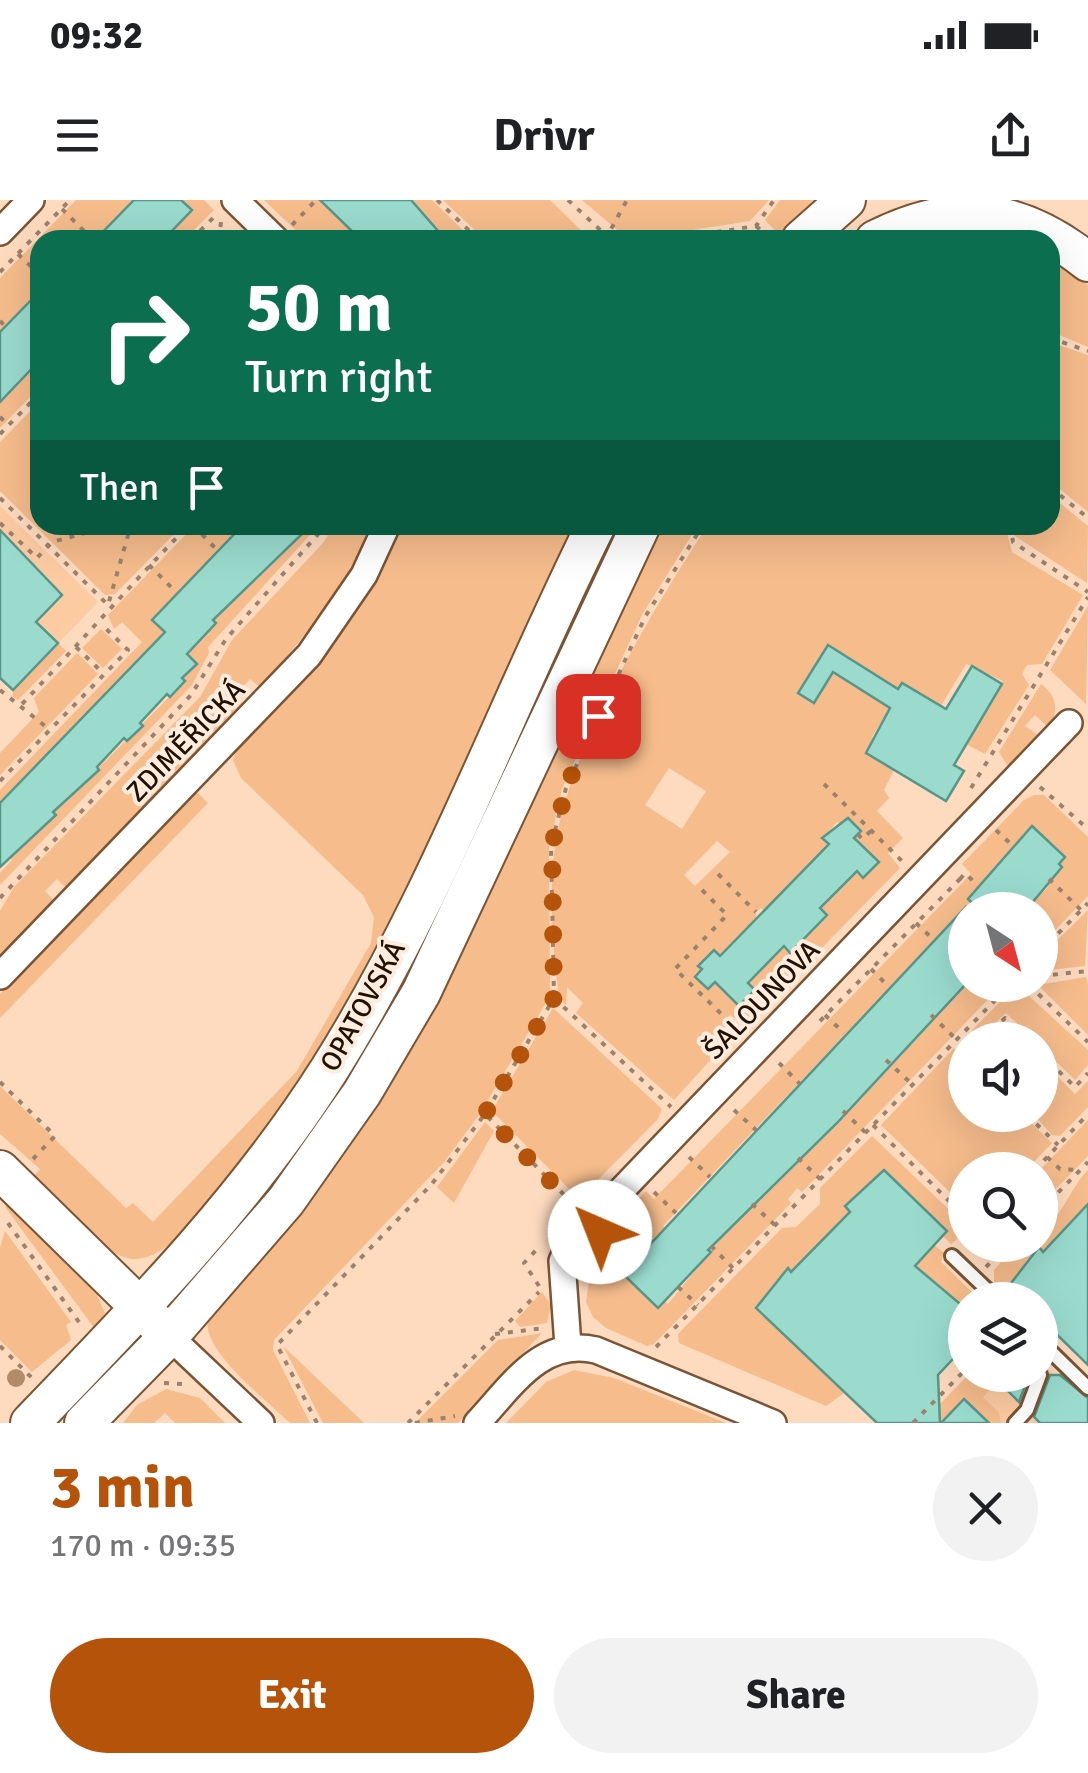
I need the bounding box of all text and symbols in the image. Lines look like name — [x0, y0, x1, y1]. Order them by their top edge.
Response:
text: 09:32 — [50, 12, 143, 59]
icon: menu — [50, 108, 105, 163]
text: Drivr — [493, 108, 595, 163]
icon: share — [983, 108, 1038, 163]
text: 50 m — [245, 264, 393, 350]
icon: right — [80, 270, 210, 400]
text: Turn right — [245, 350, 433, 405]
icon: arrive — [179, 460, 234, 515]
text: Then — [80, 464, 159, 511]
street label: ZDIMĚŘICKÁ — [119, 673, 253, 809]
pin — [556, 674, 641, 759]
icon: arrive — [571, 689, 626, 744]
north arrow — [948, 892, 1058, 1002]
map controls — [948, 892, 1058, 1392]
street label: ŠALOUNOVA — [697, 933, 827, 1067]
street label: OPATOVSKÁ — [313, 935, 413, 1077]
button: sound — [948, 1022, 1058, 1132]
button: search — [948, 1152, 1058, 1262]
position arrow — [548, 1180, 652, 1284]
button: layers — [948, 1282, 1058, 1392]
text: 3 min — [50, 1451, 195, 1525]
button: close — [933, 1456, 1038, 1561]
text: 170 m · 09:35 — [50, 1526, 236, 1565]
button: Exit — [50, 1638, 534, 1753]
button: Share — [554, 1638, 1038, 1753]

